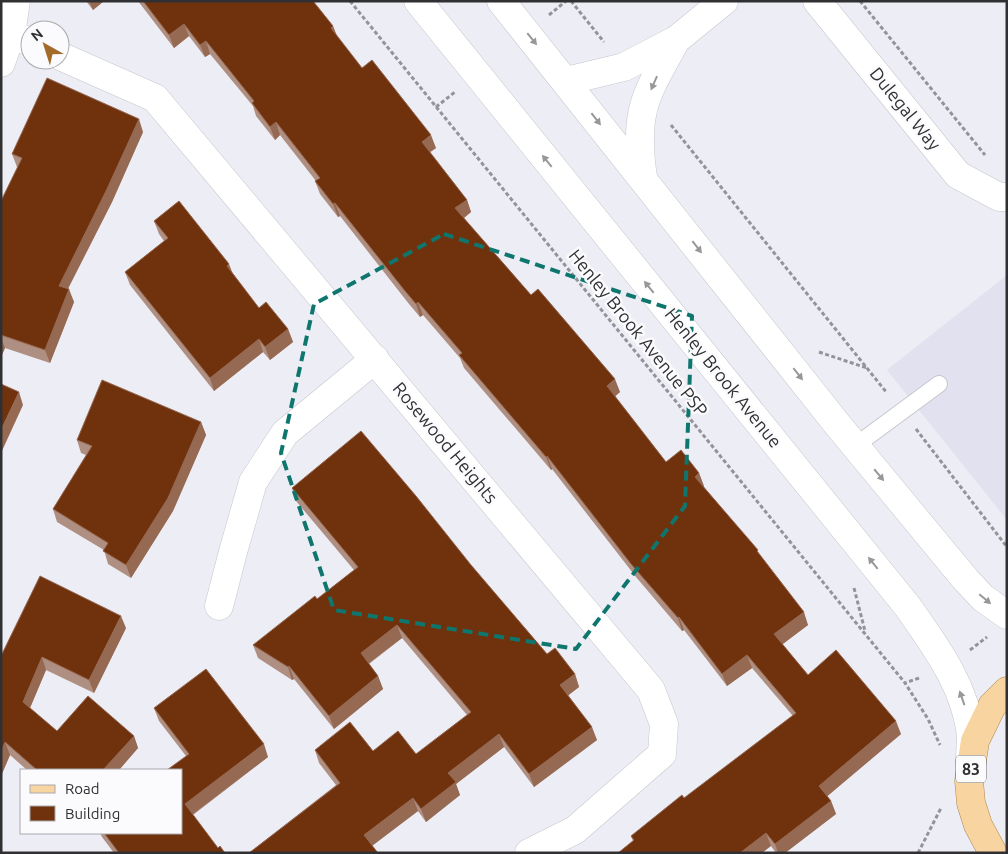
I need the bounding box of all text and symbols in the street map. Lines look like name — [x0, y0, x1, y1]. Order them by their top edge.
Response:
north arrow — [20, 20, 70, 70]
text: N — [28, 25, 46, 44]
one-way arrow — [526, 32, 537, 45]
street label: Dulegal Way — [866, 63, 945, 154]
one-way arrow — [649, 76, 657, 90]
one-way arrow — [591, 113, 602, 126]
one-way arrow — [542, 155, 553, 168]
one-way arrow — [692, 240, 702, 254]
street label: Henley Brook Avenue PSP — [565, 245, 712, 420]
one-way arrow — [644, 281, 655, 294]
street label: Henley Brook Avenue — [661, 304, 786, 451]
one-way arrow — [792, 367, 803, 380]
street label: Rosewood Heights — [389, 378, 502, 507]
one-way arrow — [874, 469, 885, 482]
one-way arrow — [867, 557, 878, 570]
one-way arrow — [978, 593, 991, 604]
one-way arrow — [957, 691, 965, 706]
road number: 83 — [956, 756, 986, 782]
legend — [20, 769, 182, 834]
text: Road — [65, 780, 100, 797]
text: Building — [65, 805, 120, 822]

